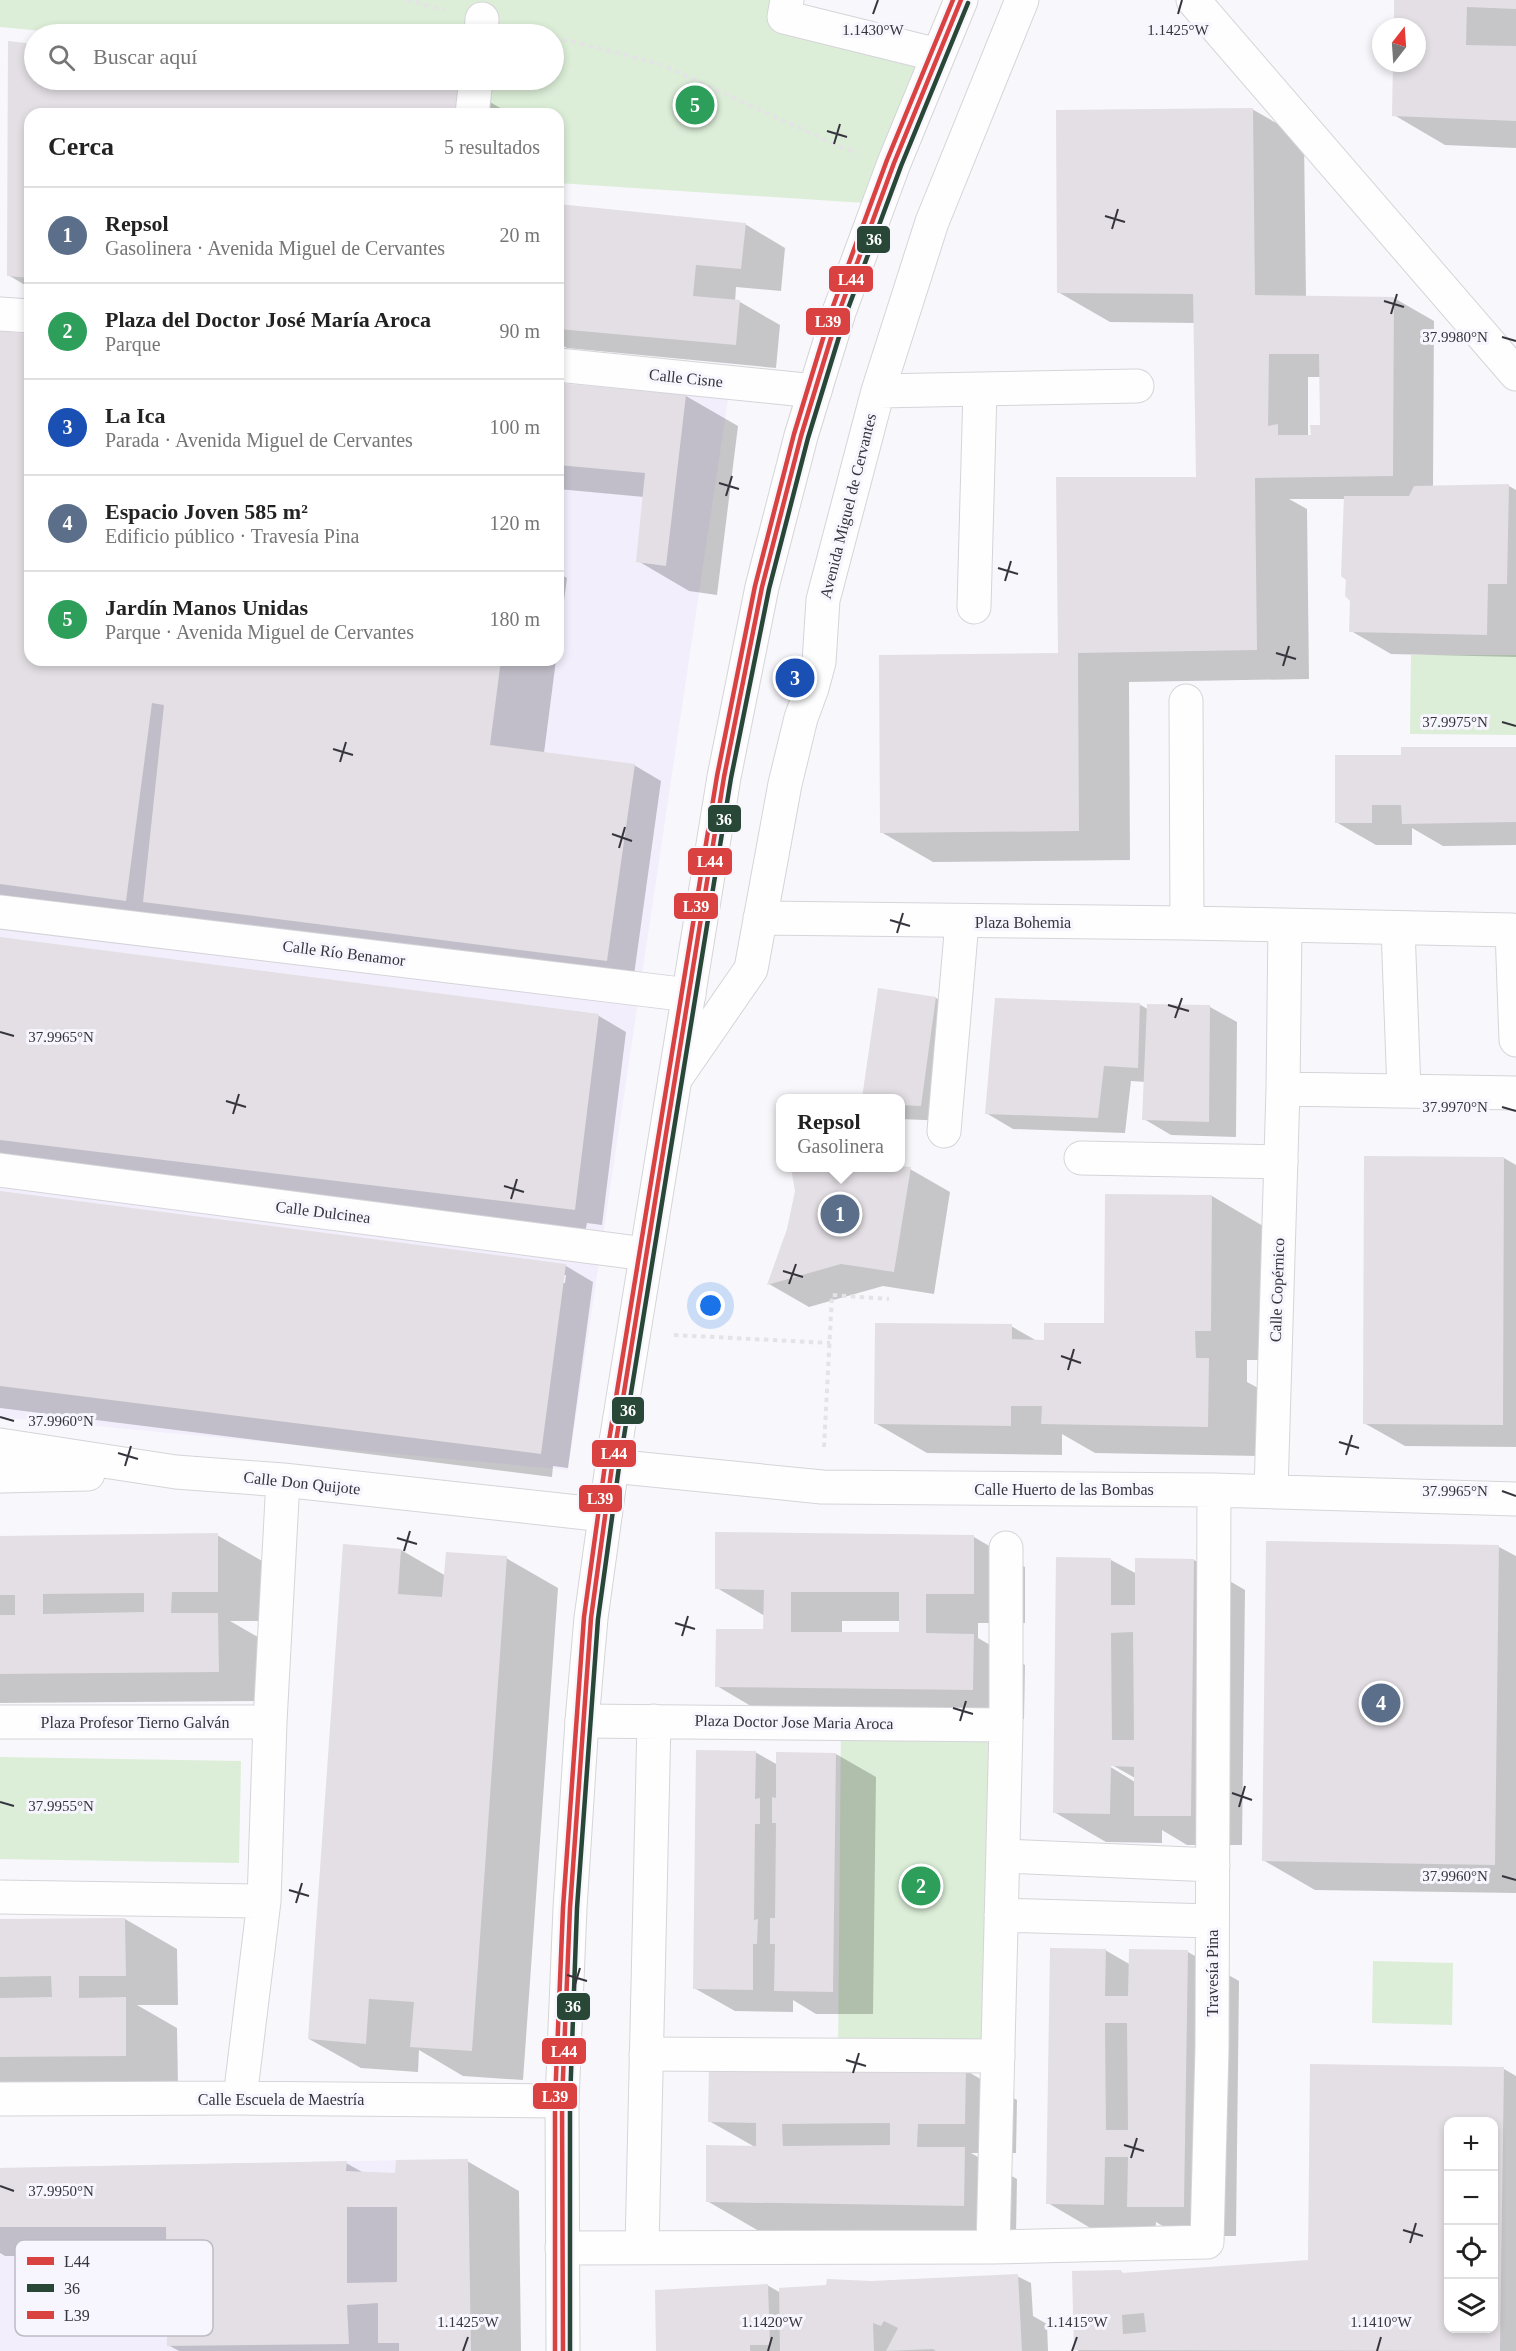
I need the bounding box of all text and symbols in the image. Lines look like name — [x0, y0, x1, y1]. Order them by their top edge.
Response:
north arrow — [1372, 18, 1426, 72]
text: 1.1430°W — [842, 22, 905, 38]
text: 1.1425°W — [1147, 22, 1210, 38]
search box — [24, 24, 564, 90]
icon: search — [45, 41, 78, 74]
text: Buscar aquí — [93, 44, 197, 69]
pin: 5 — [676, 82, 714, 128]
text: Cerca — [48, 132, 114, 161]
text: 5 resultados — [444, 136, 540, 158]
text: Repsol — [105, 211, 169, 236]
text: 1 — [63, 224, 73, 246]
text: 20 m — [499, 224, 540, 246]
line badge: 36 — [856, 225, 891, 254]
text: 36 — [866, 231, 882, 248]
text: Gasolinera · Avenida Miguel de Cervantes — [105, 237, 445, 259]
line badge: L44 — [828, 265, 874, 293]
text: L44 — [838, 271, 864, 288]
text: Plaza del Doctor José María Aroca — [105, 307, 431, 332]
line badge: L39 — [805, 307, 851, 336]
text: L39 — [815, 313, 841, 330]
text: 2 — [63, 320, 73, 342]
text: 90 m — [499, 320, 540, 342]
text: 37.9980°N — [1422, 329, 1488, 345]
text: Parque — [105, 333, 161, 355]
street label: Calle Cisne — [648, 366, 724, 390]
text: La Ica — [105, 403, 166, 428]
street label: Avenida Miguel de Cervantes — [817, 412, 880, 601]
text: 3 — [63, 416, 73, 438]
text: 100 m — [489, 416, 540, 438]
text: Parada · Avenida Miguel de Cervantes — [105, 429, 413, 451]
text: Espacio Joven 585 m² — [105, 499, 308, 524]
text: 4 — [63, 512, 73, 534]
text: 120 m — [489, 512, 540, 534]
text: Edificio público · Travesía Pina — [105, 525, 359, 547]
text: Jardín Manos Unidas — [105, 595, 308, 620]
text: 5 — [63, 608, 73, 630]
text: 180 m — [489, 608, 540, 630]
text: Parque · Avenida Miguel de Cervantes — [105, 621, 414, 643]
pin: 3 — [776, 656, 814, 700]
text: 37.9975°N — [1422, 714, 1488, 730]
line badge: 36 — [707, 804, 742, 833]
text: 36 — [716, 811, 732, 828]
line badge: L44 — [687, 847, 733, 876]
text: L44 — [697, 853, 723, 870]
line badge: L39 — [673, 892, 719, 920]
text: L39 — [683, 898, 709, 915]
street label: Plaza Bohemia — [975, 914, 1071, 931]
street label: Calle Río Benamor — [282, 937, 407, 969]
text: 37.9965°N — [28, 1029, 94, 1045]
popup — [776, 1094, 905, 1172]
text: 37.9970°N — [1422, 1099, 1488, 1115]
text: Repsol — [797, 1109, 861, 1134]
text: Gasolinera — [797, 1135, 884, 1157]
pin: 1 — [820, 1192, 860, 1236]
street label: Calle Dulcinea — [275, 1198, 371, 1226]
street label: Calle Copérnico — [1267, 1238, 1288, 1343]
your location — [696, 1291, 725, 1320]
line badge: 36 — [611, 1396, 645, 1425]
text: 36 — [620, 1402, 636, 1419]
text: 37.9960°N — [28, 1413, 94, 1429]
line badge: L44 — [591, 1439, 637, 1468]
text: L44 — [601, 1445, 627, 1462]
street label: Calle Don Quijote — [243, 1468, 361, 1499]
street label: Calle Huerto de las Bombas — [974, 1481, 1154, 1498]
text: 37.9965°N — [1422, 1483, 1488, 1499]
line badge: L39 — [578, 1484, 623, 1513]
text: L39 — [587, 1490, 613, 1507]
pin: 4 — [1362, 1680, 1400, 1726]
street label: Plaza Doctor Jose Maria Aroca — [694, 1712, 894, 1732]
street label: Plaza Profesor Tierno Galván — [41, 1714, 229, 1731]
text: 37.9955°N — [28, 1798, 94, 1814]
pin: 2 — [902, 1864, 940, 1908]
text: 37.9960°N — [1422, 1868, 1488, 1884]
street label: Travesía Pina — [1204, 1930, 1221, 2016]
line badge: 36 — [556, 1992, 591, 2021]
text: 36 — [565, 1998, 581, 2015]
line badge: L44 — [541, 2037, 587, 2065]
text: L44 — [551, 2043, 577, 2060]
line badge: L39 — [532, 2082, 578, 2110]
text: L39 — [542, 2088, 568, 2105]
street label: Calle Escuela de Maestría — [198, 2091, 364, 2108]
map controls — [1444, 2117, 1498, 2333]
button: + — [1444, 2117, 1498, 2171]
button: − — [1444, 2171, 1498, 2225]
text: 37.9950°N — [28, 2183, 94, 2199]
button: locate — [1444, 2225, 1498, 2279]
legend — [15, 2240, 213, 2336]
text: L44 — [64, 2253, 90, 2270]
button: layers — [1444, 2279, 1498, 2333]
text: 36 — [64, 2280, 80, 2297]
text: L39 — [64, 2307, 90, 2324]
text: 1.1425°W — [437, 2314, 500, 2330]
text: 1.1420°W — [741, 2314, 804, 2330]
text: 1.1415°W — [1046, 2314, 1109, 2330]
text: 1.1410°W — [1350, 2314, 1413, 2330]

